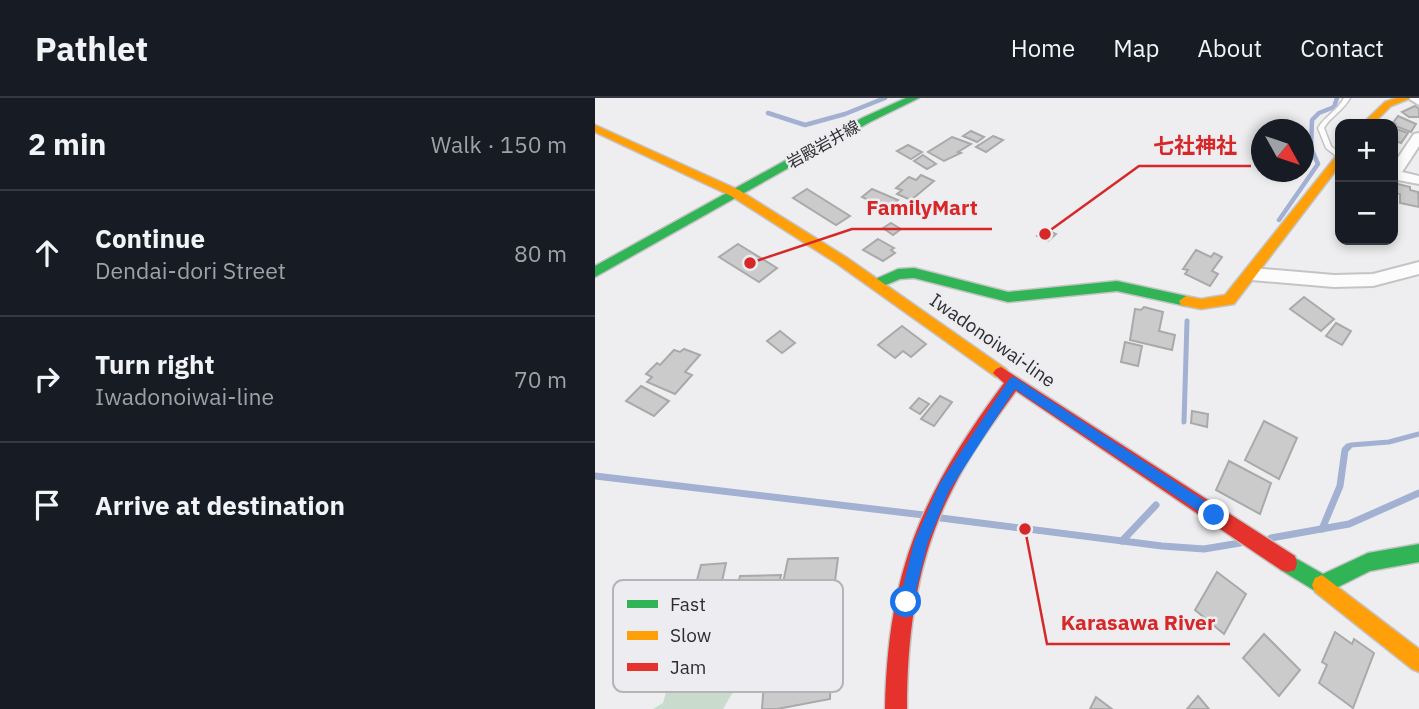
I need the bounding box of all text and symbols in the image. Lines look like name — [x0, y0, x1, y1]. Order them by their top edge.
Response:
text: Pathlet — [35, 27, 148, 70]
text: Home — [1011, 32, 1075, 64]
text: Map — [1113, 32, 1159, 64]
text: About — [1197, 32, 1262, 64]
text: Contact — [1300, 32, 1384, 64]
street label: 岩殿岩井線 — [783, 116, 863, 172]
north arrow — [1251, 119, 1314, 182]
map controls — [1335, 119, 1398, 245]
button: + — [1335, 119, 1398, 182]
text: 2 min — [28, 124, 106, 163]
callout: 七社神社 — [1139, 124, 1251, 166]
text: Walk · 150 m — [431, 129, 567, 159]
text: 七社神社 — [1153, 131, 1237, 159]
button: − — [1335, 182, 1398, 245]
callout: FamilyMart — [852, 187, 992, 229]
text: FamilyMart — [866, 193, 978, 221]
text: Continue — [95, 221, 205, 255]
icon: ahead — [28, 234, 66, 272]
text: 80 m — [514, 238, 567, 268]
text: Dendai-dori Street — [95, 255, 286, 285]
street label: Iwadonoiwai-line — [925, 288, 1061, 392]
text: Turn right — [95, 347, 214, 381]
icon: right — [28, 360, 66, 398]
text: 70 m — [514, 364, 567, 394]
text: Iwadonoiwai-line — [95, 381, 274, 411]
icon: arrive — [28, 486, 66, 524]
text: Arrive at destination — [95, 488, 345, 522]
route end — [1198, 499, 1229, 530]
legend — [613, 580, 843, 692]
route start — [890, 586, 921, 617]
text: Fast — [670, 592, 706, 616]
callout: Karasawa River — [1047, 602, 1230, 644]
text: Karasawa River — [1061, 608, 1216, 636]
text: Slow — [670, 623, 711, 647]
text: Jam — [670, 655, 706, 679]

